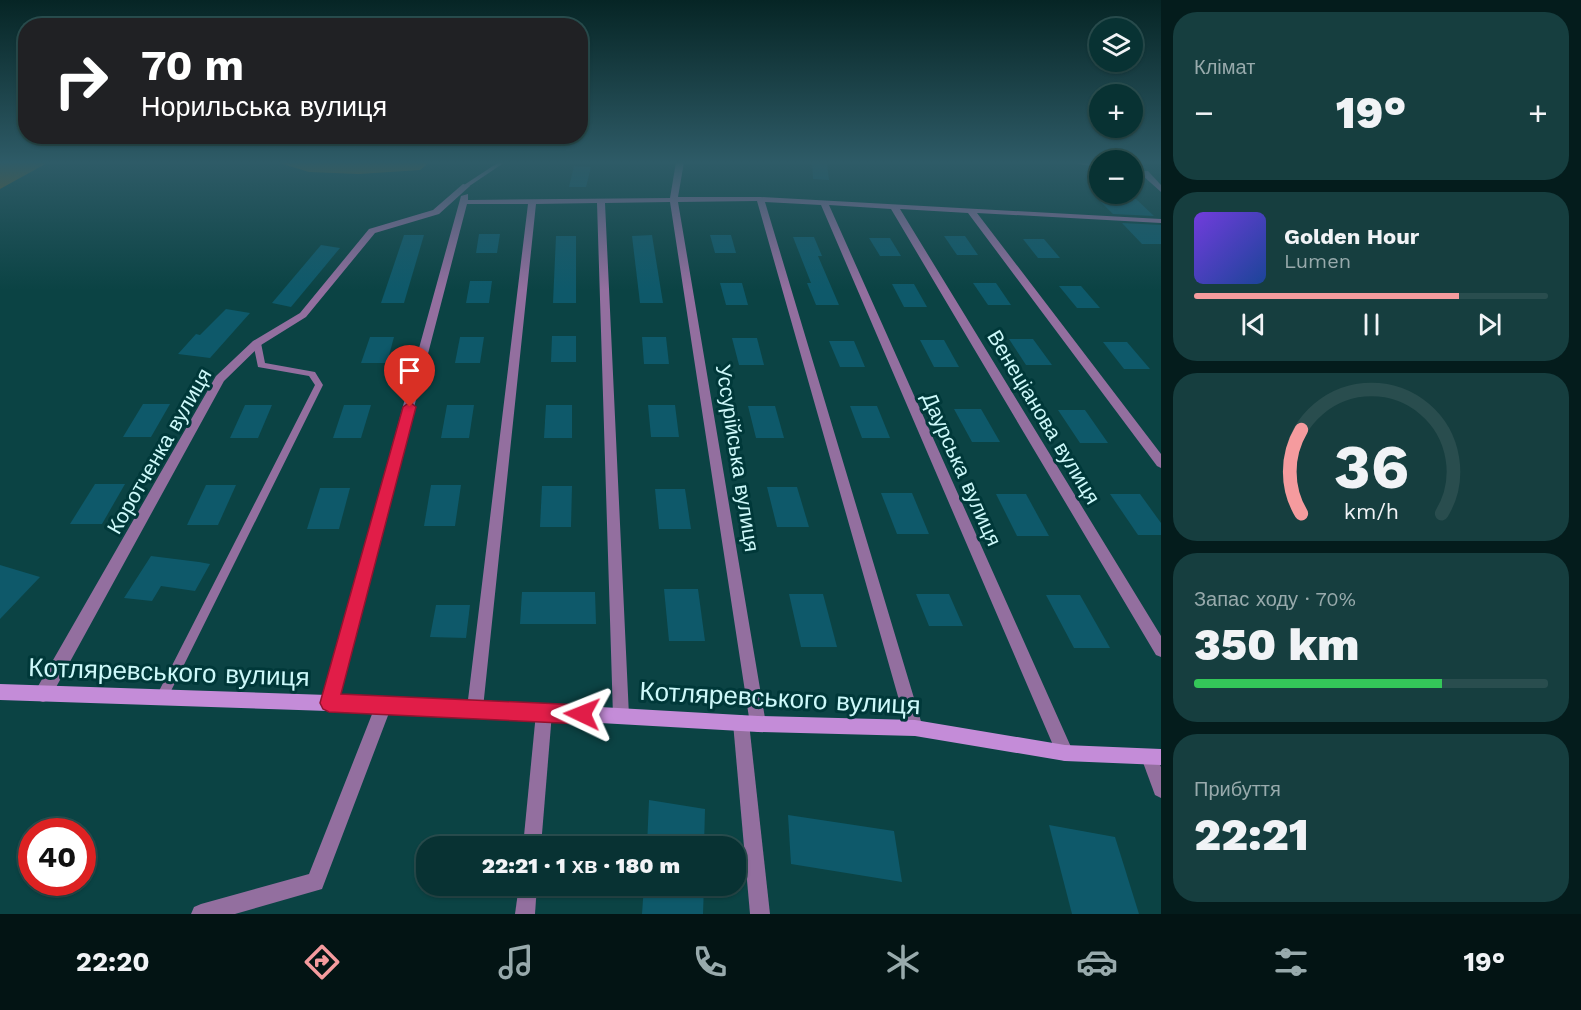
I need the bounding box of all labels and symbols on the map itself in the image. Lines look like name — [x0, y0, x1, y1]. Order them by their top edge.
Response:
street label: Венеціанова вулиця — [982, 325, 1106, 509]
pin — [384, 345, 435, 407]
street label: Уссурійська вулиця — [711, 363, 765, 553]
street label: Коротченка вулиця — [101, 364, 217, 538]
street label: Даурська вулиця — [917, 388, 1007, 550]
street label: Котляревського вулиця — [28, 652, 310, 692]
street label: Котляревського вулиця — [639, 676, 921, 720]
position arrow — [550, 682, 614, 746]
speed limit sign: 40 — [18, 818, 96, 896]

